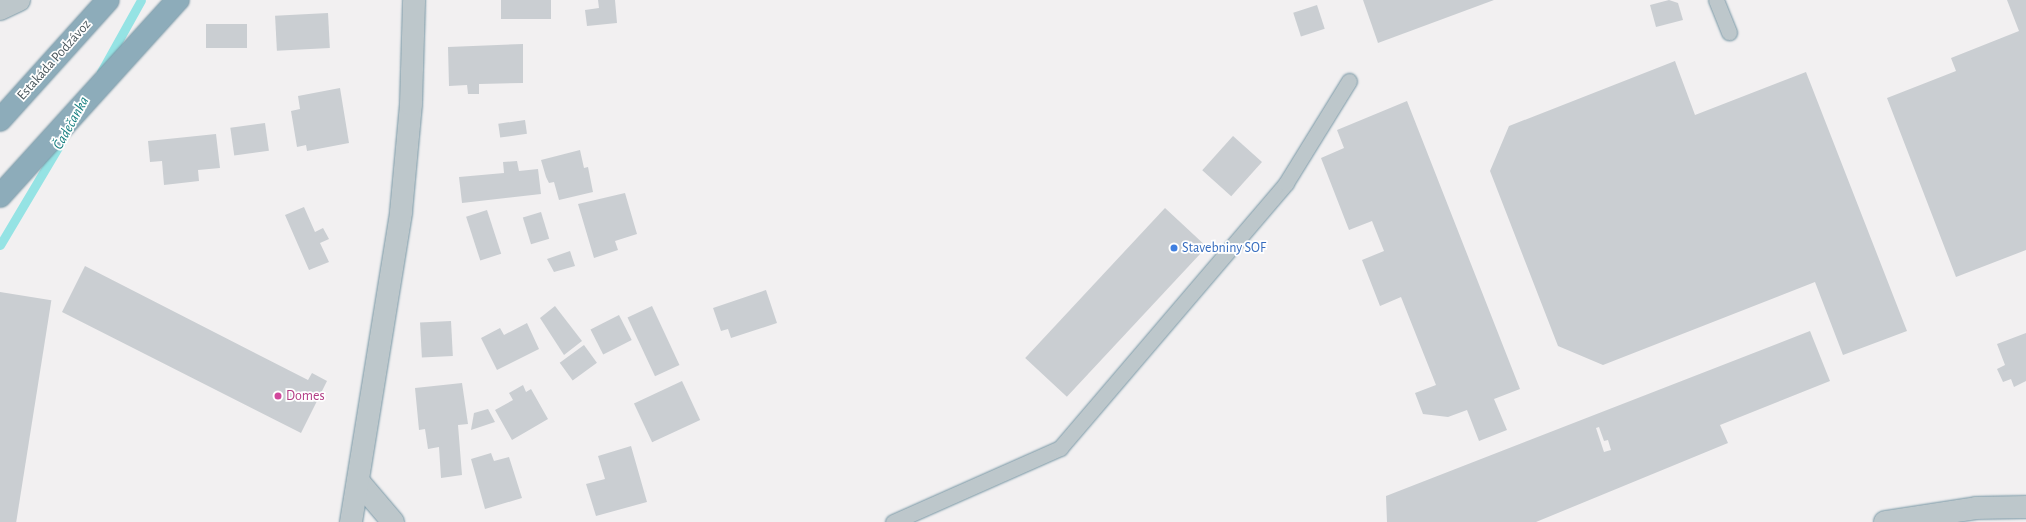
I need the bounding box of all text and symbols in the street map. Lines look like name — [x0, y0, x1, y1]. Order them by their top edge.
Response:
street label: Estakáda Podzávoz — [13, 16, 95, 104]
water label: Čadečanka — [49, 93, 93, 153]
place label: Stavebniny SOF — [1182, 240, 1266, 256]
marker: Stavebniny SOF — [1169, 243, 1179, 253]
place label: Domes — [286, 388, 325, 404]
marker: Domes — [273, 391, 283, 401]

